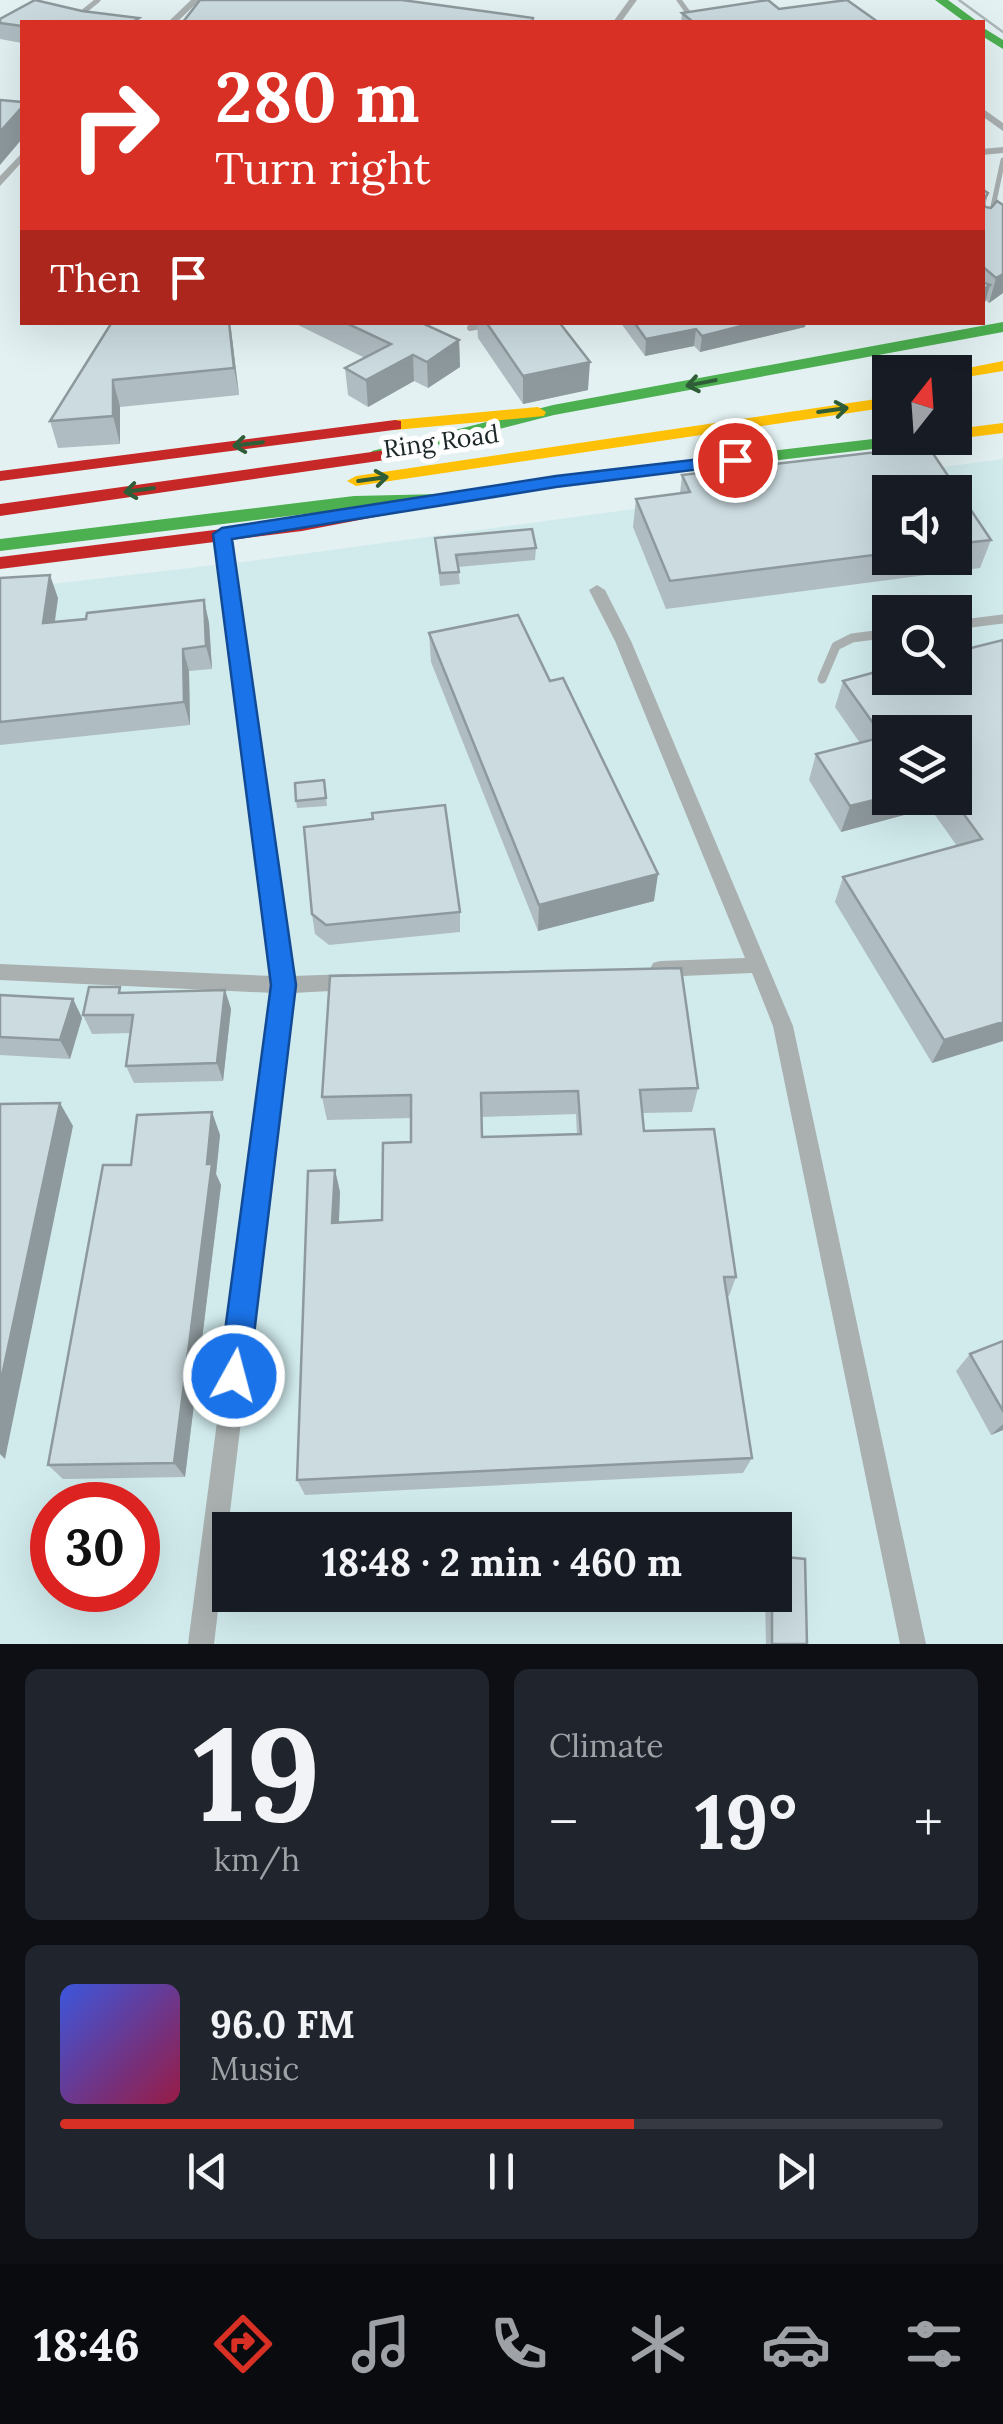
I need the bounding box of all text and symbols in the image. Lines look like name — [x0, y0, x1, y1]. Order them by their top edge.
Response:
text: 280 m — [215, 52, 420, 141]
icon: right — [50, 60, 180, 190]
text: Turn right — [215, 139, 431, 196]
icon: arrive — [161, 250, 216, 305]
text: Then — [50, 254, 141, 302]
north arrow — [872, 355, 972, 455]
map controls — [872, 355, 972, 815]
one-way arrow — [685, 374, 717, 393]
one-way arrow — [817, 400, 849, 418]
street label: Ring Road — [381, 417, 501, 465]
pin — [693, 418, 778, 503]
icon: arrive — [708, 433, 763, 488]
one-way arrow — [232, 435, 264, 453]
one-way arrow — [357, 469, 389, 487]
button: sound — [872, 475, 972, 575]
one-way arrow — [123, 481, 155, 499]
button: search — [872, 595, 972, 695]
button: layers — [872, 715, 972, 815]
position arrow — [182, 1324, 286, 1428]
speed limit sign: 30 — [30, 1482, 160, 1612]
text: 18:48 · 2 min · 460 m — [322, 1538, 682, 1586]
text: 19 — [193, 1690, 321, 1857]
text: Climate — [549, 1725, 664, 1766]
text: 19° — [695, 1774, 797, 1870]
text: − — [549, 1787, 578, 1857]
text: + — [914, 1787, 943, 1857]
text: km/h — [214, 1839, 300, 1880]
text: 96.0 FM — [210, 2000, 355, 2048]
text: Music — [210, 2048, 299, 2089]
icon: previous — [180, 2144, 235, 2199]
icon: pause — [474, 2144, 529, 2199]
icon: next — [768, 2144, 823, 2199]
icon: directions — [208, 2309, 278, 2379]
icon: music — [346, 2309, 416, 2379]
icon: phone — [484, 2309, 554, 2379]
icon: climate — [623, 2309, 693, 2379]
icon: car — [761, 2309, 831, 2379]
icon: filters — [899, 2309, 969, 2379]
text: 18:46 — [34, 2316, 140, 2373]

